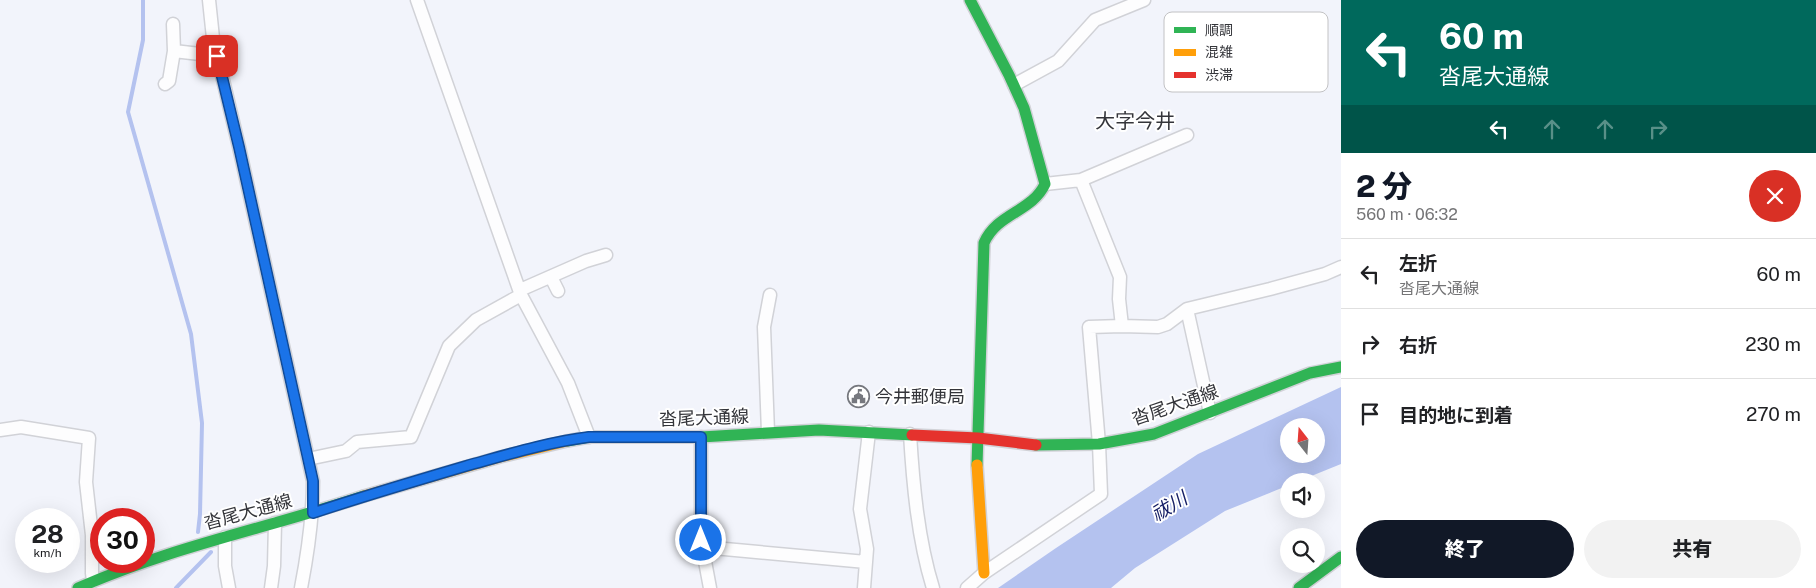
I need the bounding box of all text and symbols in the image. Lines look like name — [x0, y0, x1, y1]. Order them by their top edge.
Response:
legend — [1164, 12, 1328, 92]
text: 60 m — [1439, 16, 1524, 57]
icon: left — [1356, 20, 1421, 85]
text: 順調 — [1205, 22, 1233, 38]
pin — [196, 35, 238, 77]
icon: arrive — [203, 42, 231, 70]
text: 混雑 — [1205, 44, 1233, 60]
text: 沓尾大通線 — [1439, 63, 1549, 89]
text: 渋滞 — [1205, 67, 1233, 83]
district label: 大字今井 — [1095, 109, 1175, 133]
icon: left — [1485, 115, 1513, 143]
icon: ahead — [1538, 115, 1566, 143]
icon: ahead — [1591, 115, 1619, 143]
icon: right — [1644, 115, 1672, 143]
text: 2 分 — [1356, 168, 1412, 204]
button: close — [1749, 170, 1801, 222]
text: 560 m · 06:32 — [1356, 205, 1458, 224]
text: 左折 — [1399, 252, 1437, 274]
icon: left — [1356, 260, 1384, 288]
text: 60 m — [1757, 263, 1801, 285]
text: 沓尾大通線 — [1399, 279, 1479, 298]
icon: right — [1356, 330, 1384, 358]
text: 230 m — [1745, 333, 1801, 355]
text: 右折 — [1399, 334, 1437, 356]
street label: 沓尾大通線 — [1129, 380, 1221, 429]
public building icon: 今井郵便局 — [847, 385, 871, 409]
place label: 今井郵便局 — [875, 386, 965, 407]
icon: arrive — [1356, 400, 1384, 428]
text: 270 m — [1746, 403, 1801, 425]
text: 目的地に到着 — [1399, 404, 1513, 426]
street label: 沓尾大通線 — [659, 405, 749, 430]
north arrow — [1280, 418, 1325, 462]
map controls — [1280, 418, 1325, 573]
button: sound — [1280, 473, 1325, 518]
water label: 祓川 — [1147, 486, 1193, 525]
street label: 沓尾大通線 — [202, 490, 294, 533]
speed limit sign: 30 — [90, 508, 155, 573]
position arrow — [674, 513, 726, 565]
text: 28 — [31, 519, 64, 549]
button: 終了 — [1356, 520, 1574, 578]
button: 共有 — [1584, 520, 1801, 578]
button: search — [1280, 528, 1325, 573]
text: km/h — [33, 546, 62, 560]

